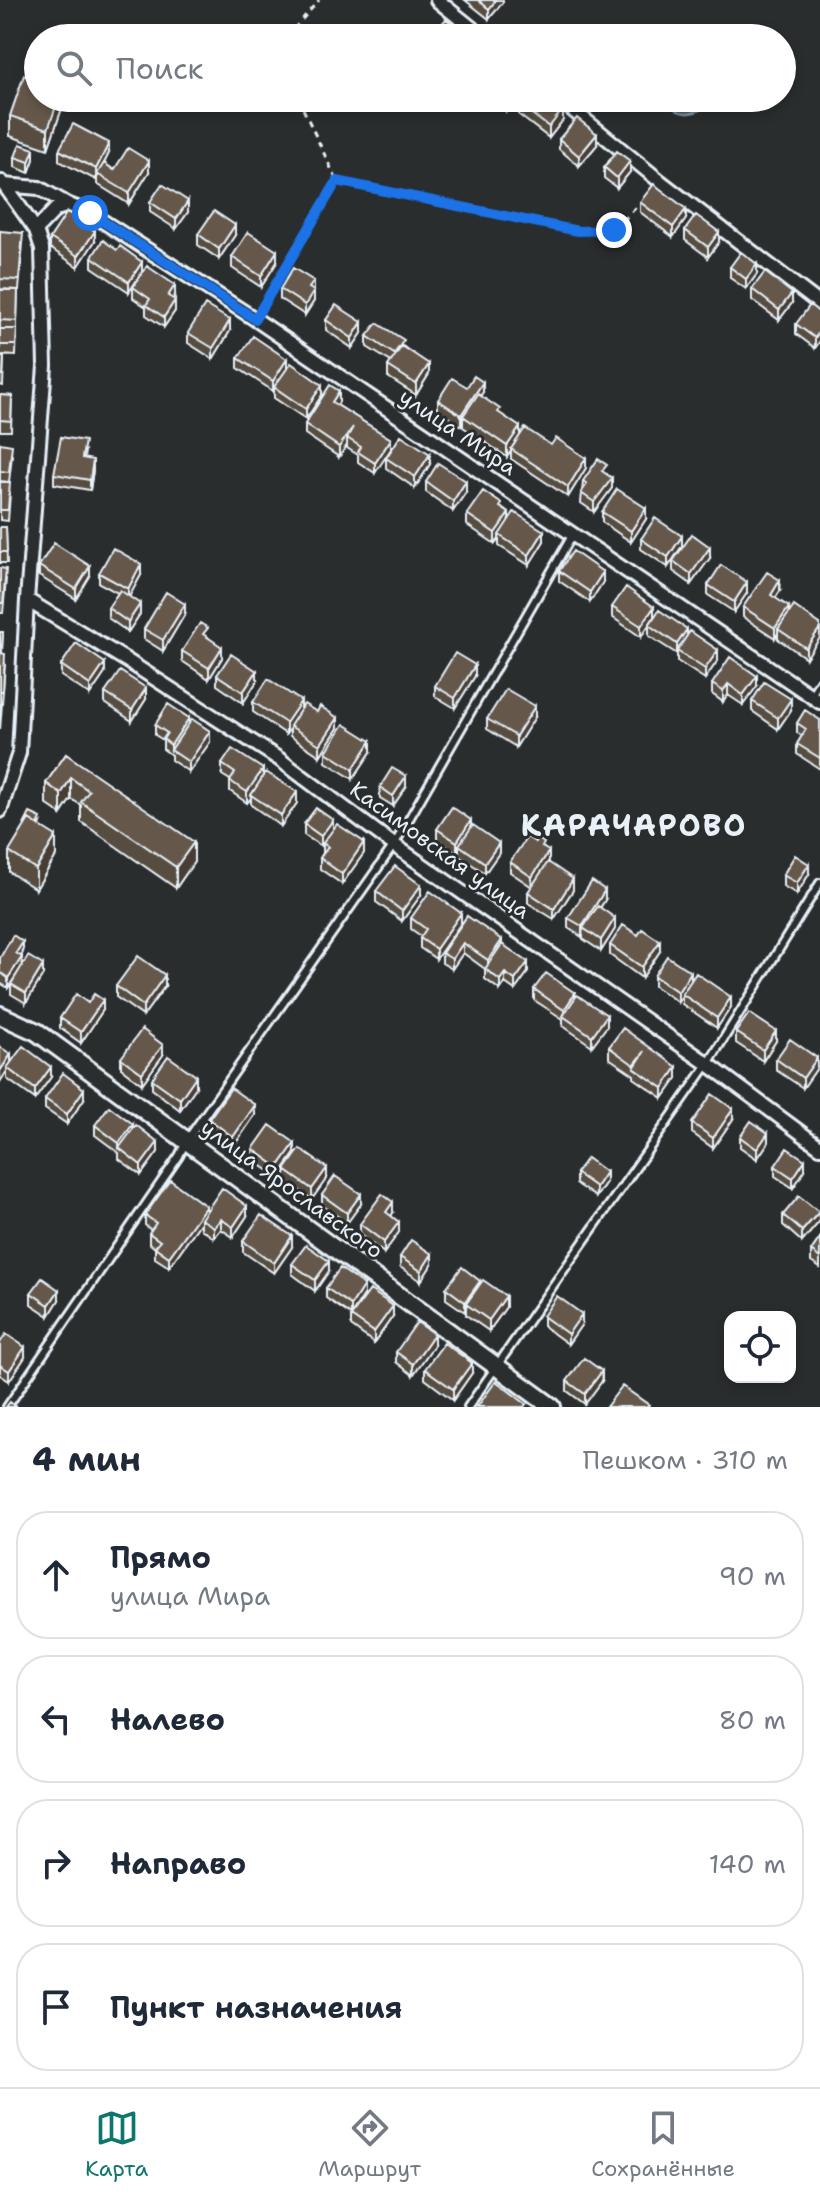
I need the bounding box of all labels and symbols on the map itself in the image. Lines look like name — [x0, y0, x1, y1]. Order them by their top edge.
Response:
route start — [72, 195, 108, 231]
route end — [596, 212, 632, 248]
street label: улица Мира — [394, 382, 523, 482]
street label: Касимовская улица — [344, 775, 536, 925]
district label: КАРАЧАРОВО — [521, 805, 747, 846]
street label: улица Ярославского — [195, 1113, 389, 1265]

